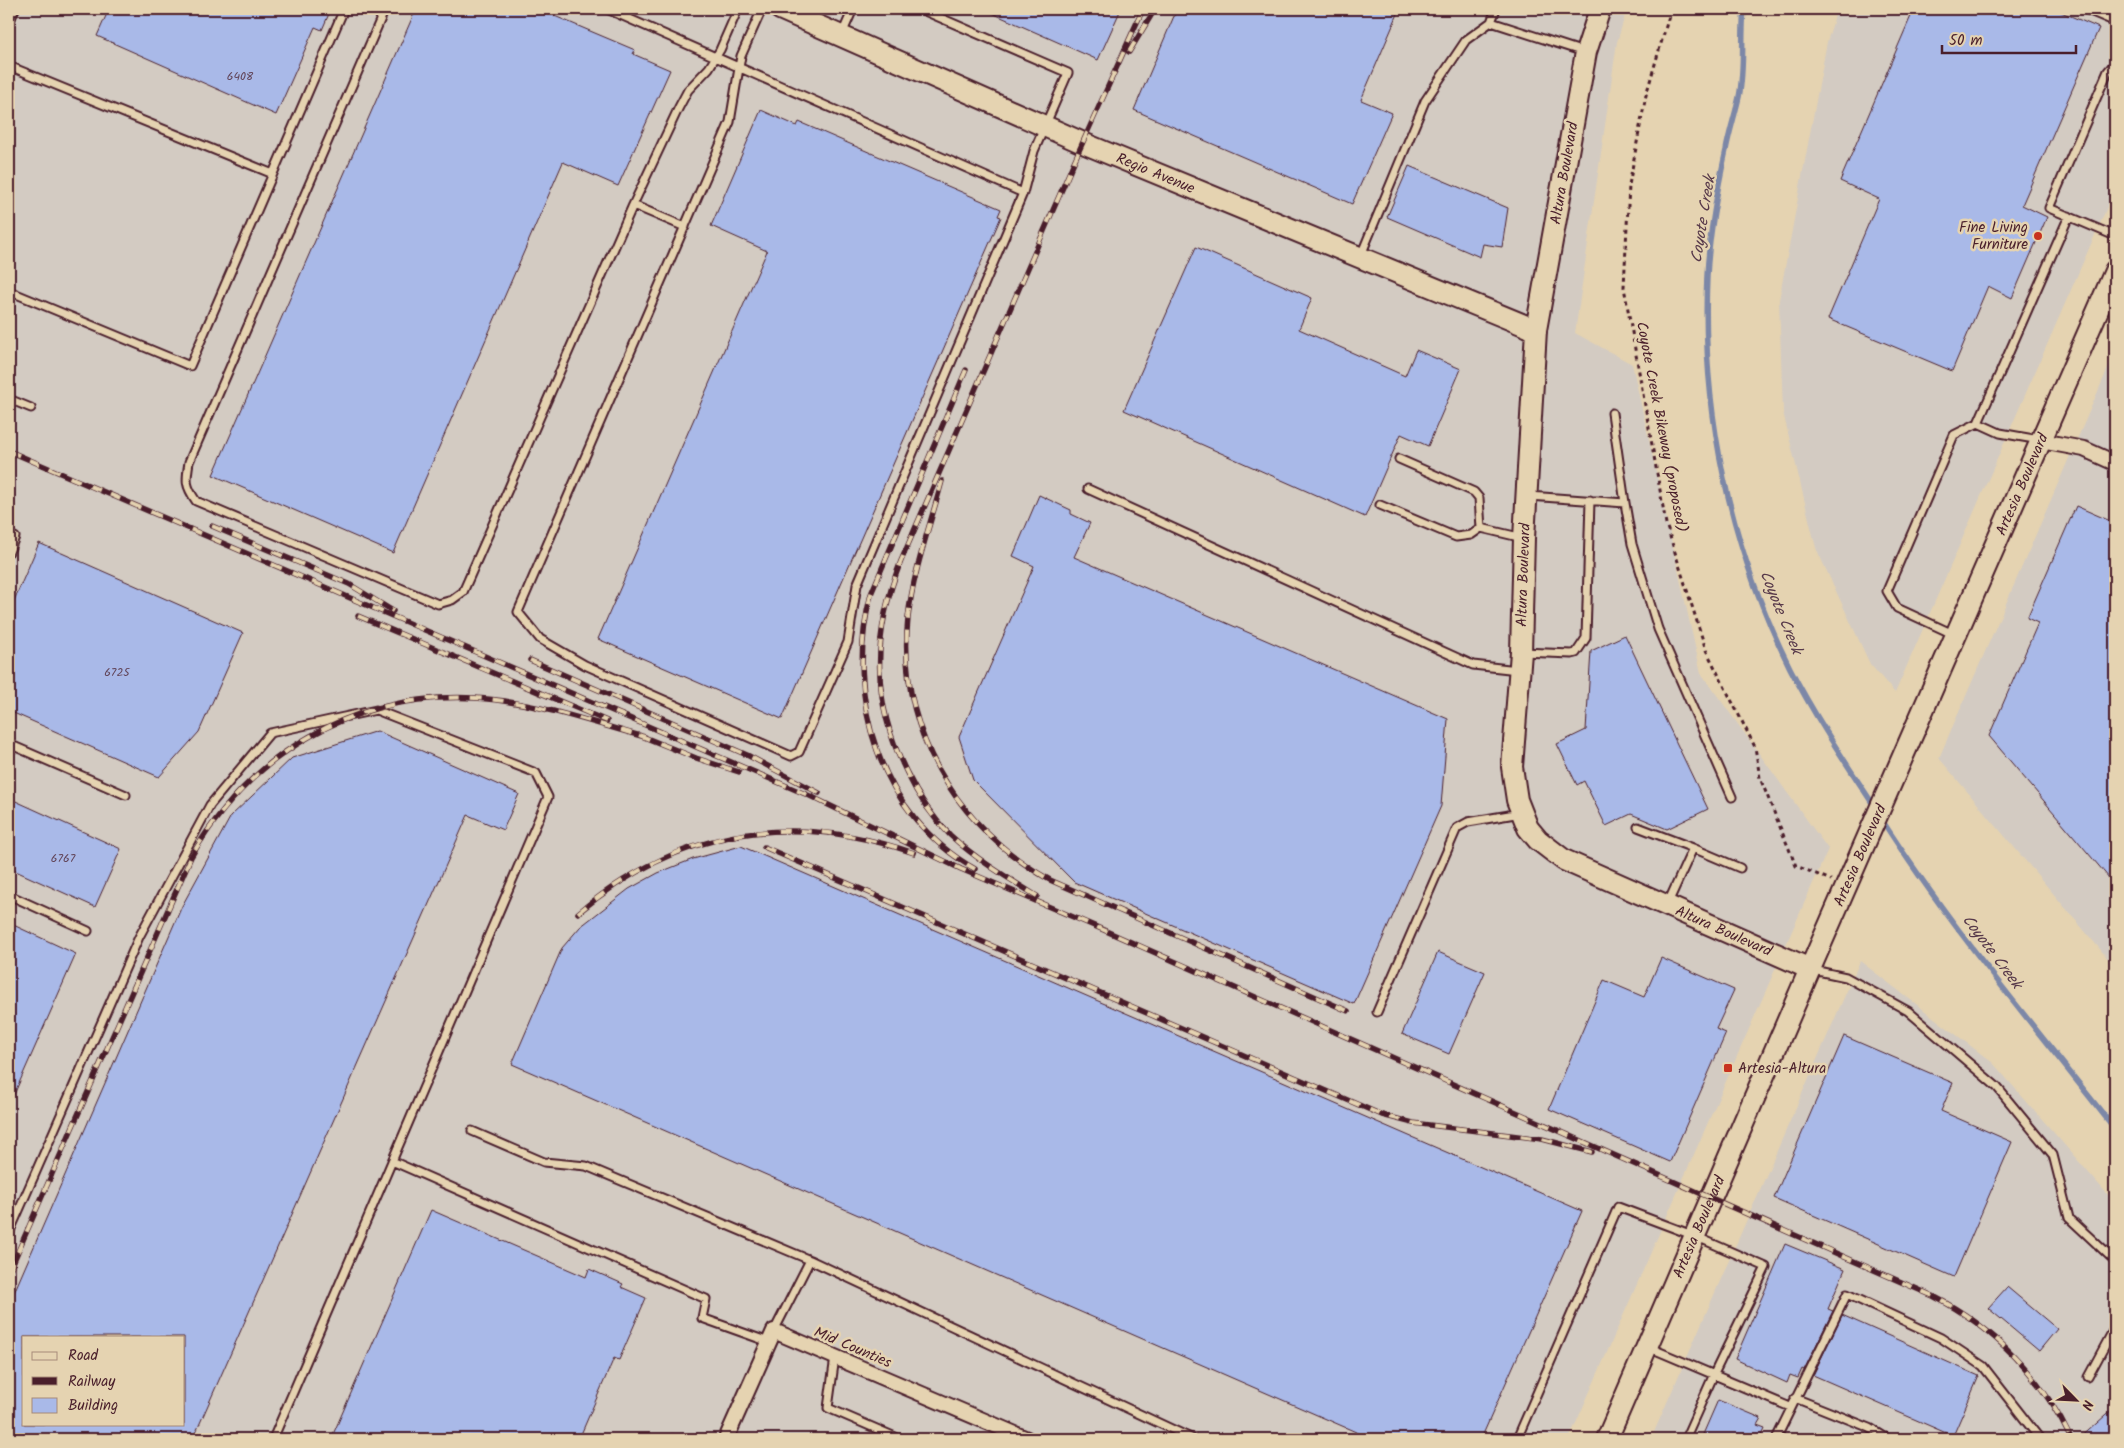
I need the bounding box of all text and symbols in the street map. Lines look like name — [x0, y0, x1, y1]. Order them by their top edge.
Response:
scale bar — [1942, 22, 2075, 54]
text: 50 m — [1949, 29, 1983, 53]
house number: 6408 — [227, 67, 254, 86]
street label: Altura Boulevard — [1544, 120, 1586, 226]
street label: Regio Avenue — [1112, 147, 1199, 201]
water label: Coyote Creek — [1684, 171, 1723, 265]
place label: Fine Living Furniture — [1959, 216, 2028, 257]
marker: Fine Living Furniture — [2032, 230, 2044, 242]
street label: Coyote Creek Bikeway (proposed) — [1629, 320, 1693, 535]
street label: Artesia Boulevard — [1990, 429, 2056, 540]
street label: Altura Boulevard — [1510, 522, 1538, 627]
water label: Coyote Creek — [1753, 567, 1810, 660]
house number: 6725 — [104, 663, 131, 682]
street label: Artesia Boulevard — [1828, 800, 1894, 911]
house number: 6767 — [51, 849, 76, 868]
street label: Altura Boulevard — [1671, 900, 1776, 964]
water label: Coyote Creek — [1955, 909, 2030, 997]
place label: Artesia-Altura — [1738, 1057, 1826, 1081]
marker: Artesia-Altura — [1722, 1062, 1734, 1074]
street label: Artesia Boulevard — [1667, 1172, 1732, 1282]
street label: Mid Counties — [810, 1321, 896, 1375]
legend — [22, 1336, 185, 1426]
text: Road — [68, 1344, 99, 1368]
text: Railway — [68, 1370, 116, 1394]
north arrow — [2052, 1376, 2102, 1426]
text: Building — [68, 1394, 118, 1418]
text: N — [2075, 1396, 2099, 1414]

